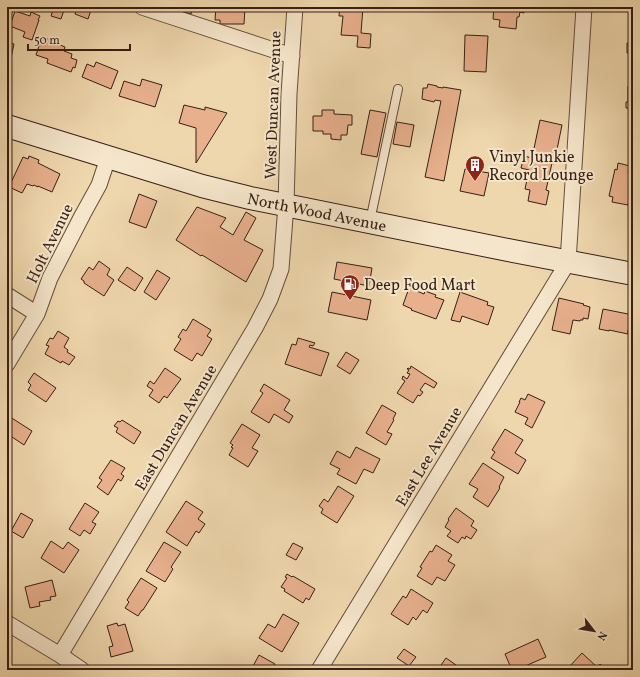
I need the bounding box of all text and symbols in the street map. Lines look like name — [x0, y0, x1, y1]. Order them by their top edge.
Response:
scale bar — [28, 26, 130, 52]
street label: West Duncan Avenue — [260, 30, 288, 180]
text: 50 m — [34, 33, 60, 49]
place label: Vinyl Junkie Record Lounge — [489, 147, 594, 187]
building icon: Vinyl Junkie Record Lounge — [464, 154, 486, 182]
street label: North Wood Avenue — [245, 189, 388, 238]
street label: Holt Avenue — [22, 200, 80, 288]
fuel station icon: Deep Food Mart — [339, 273, 361, 301]
place label: Deep Food Mart — [364, 275, 476, 297]
street label: East Duncan Avenue — [130, 361, 223, 495]
street label: East Lee Avenue — [391, 403, 468, 511]
north arrow — [574, 611, 614, 651]
text: N — [593, 628, 610, 643]

